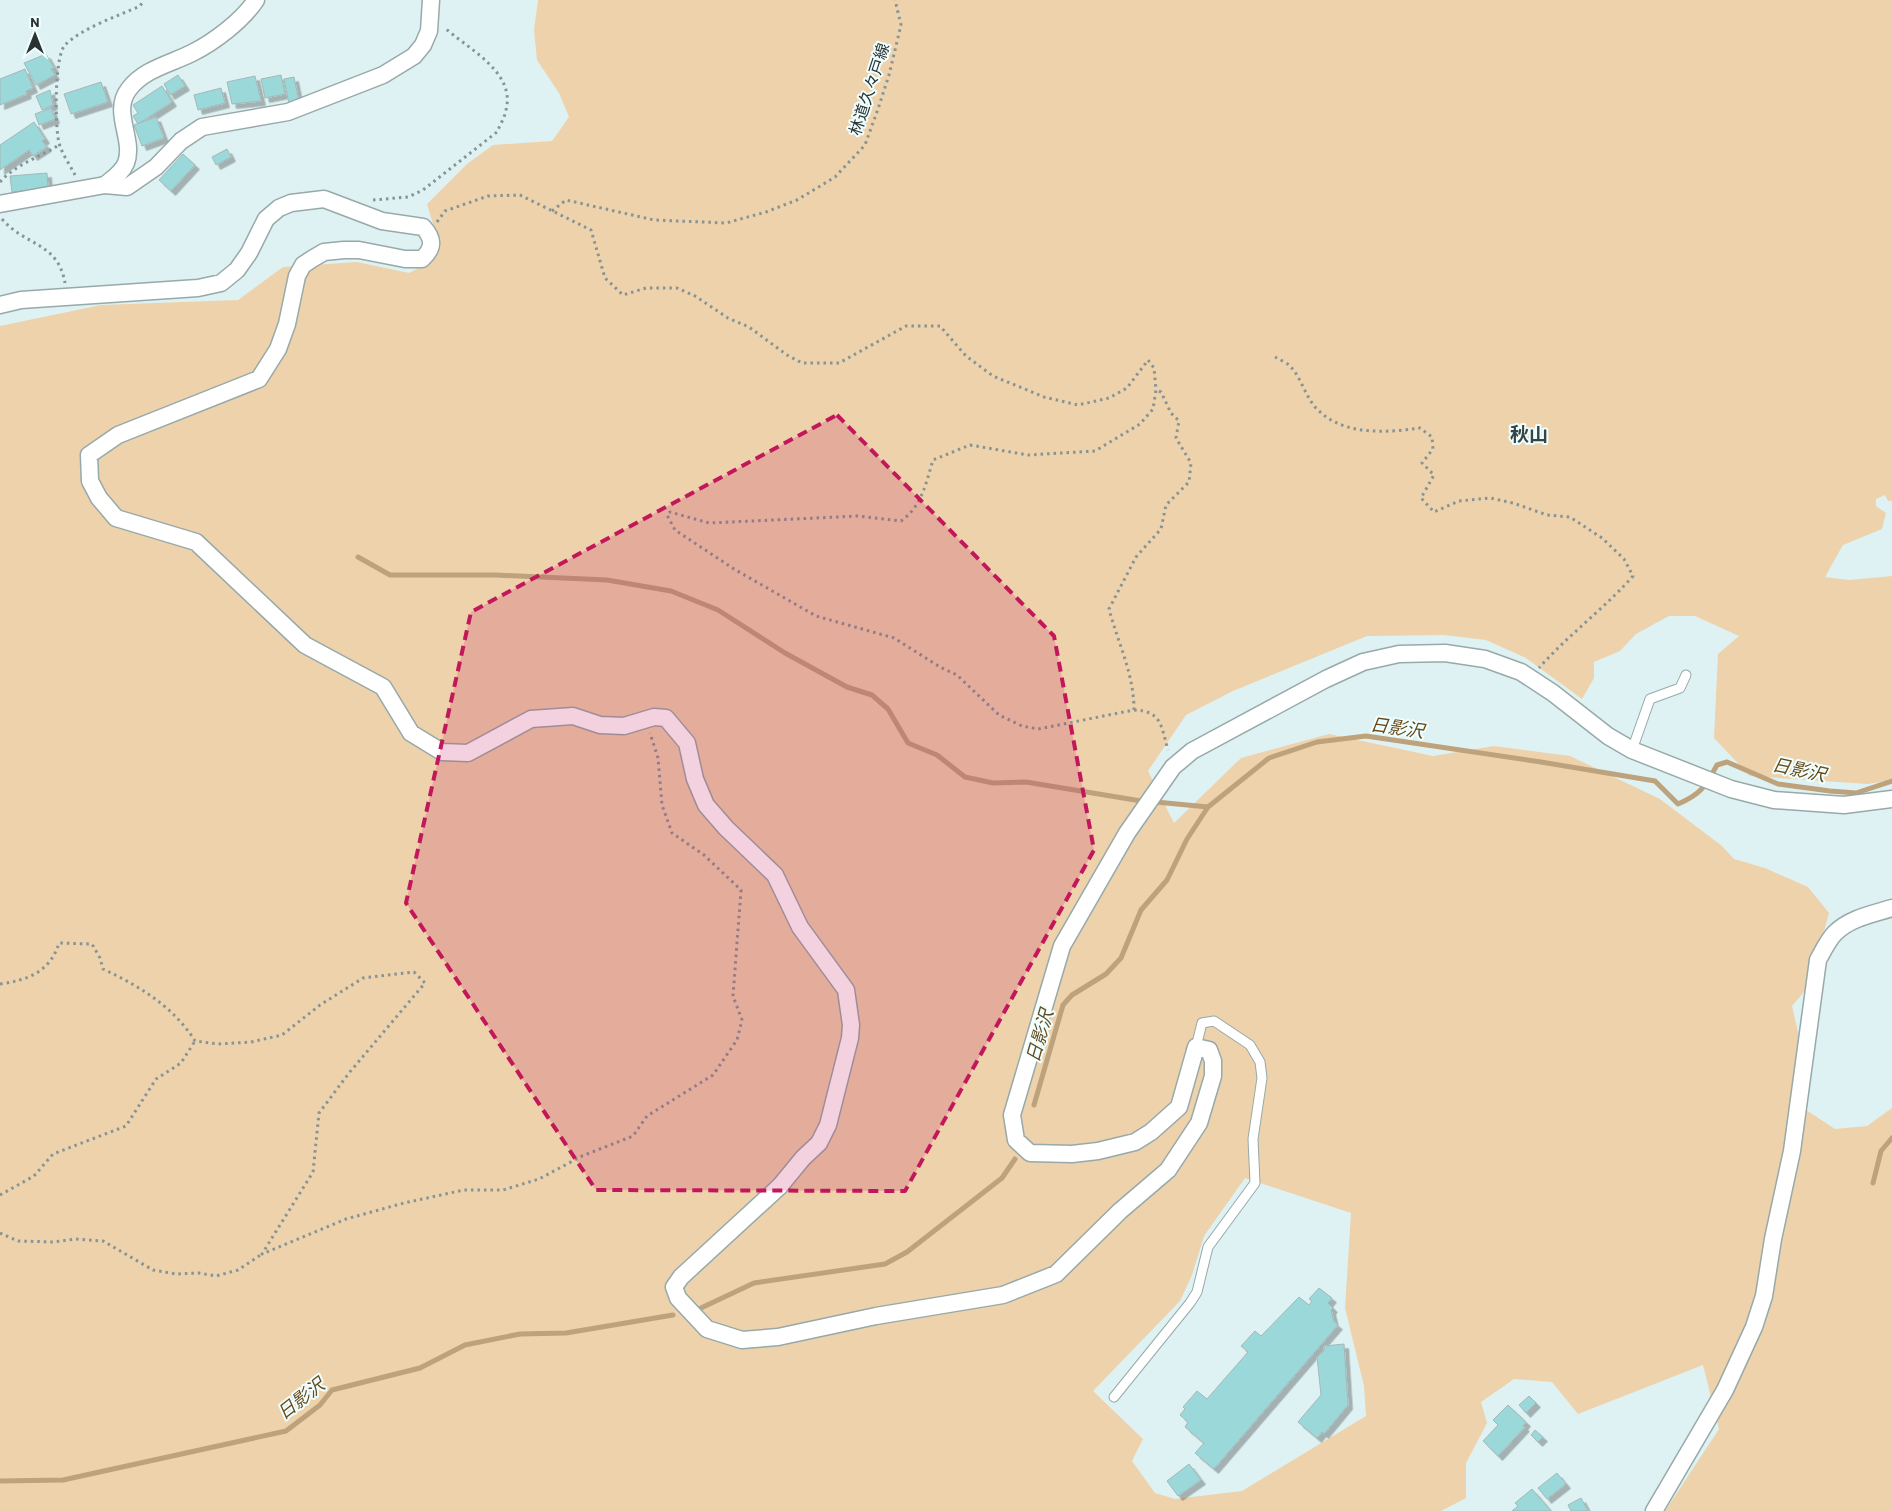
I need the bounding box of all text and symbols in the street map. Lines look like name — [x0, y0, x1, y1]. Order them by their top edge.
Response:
north arrow — [10, 10, 60, 60]
text: N — [30, 13, 40, 30]
street label: 林道久々戸線 — [845, 40, 892, 137]
district label: 秋山 — [1510, 422, 1548, 445]
water label: 日影沢 — [1369, 712, 1427, 742]
water label: 日影沢 — [1771, 753, 1830, 786]
water label: 日影沢 — [1021, 1005, 1058, 1065]
water label: 日影沢 — [272, 1372, 330, 1424]

